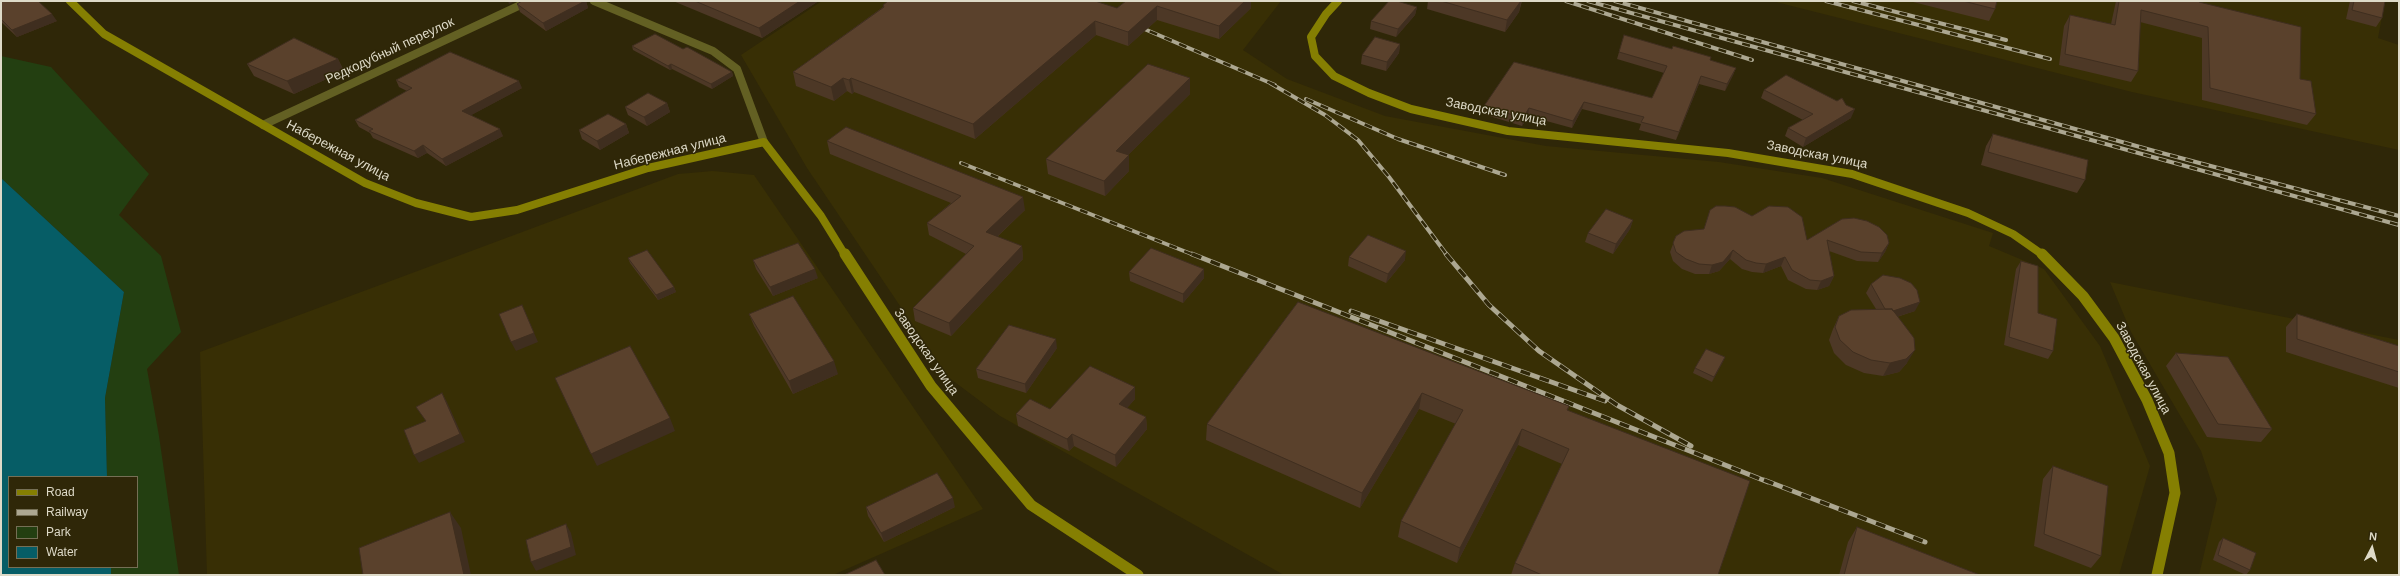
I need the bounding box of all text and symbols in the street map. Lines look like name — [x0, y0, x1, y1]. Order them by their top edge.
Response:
street label: Редкодубный переулок — [323, 14, 457, 88]
street label: Заводская улица — [1444, 95, 1548, 129]
street label: Набережная улица — [284, 117, 392, 185]
street label: Набережная улица — [612, 131, 728, 173]
street label: Заводская улица — [1765, 138, 1869, 172]
street label: Заводская улица — [890, 306, 962, 398]
street label: Заводская улица — [2112, 319, 2174, 417]
legend — [8, 476, 138, 568]
text: Road — [46, 485, 75, 499]
text: Railway — [46, 505, 88, 519]
text: Park — [46, 525, 71, 539]
north arrow — [2352, 528, 2392, 568]
text: N — [2369, 530, 2378, 542]
text: Water — [46, 545, 78, 559]

